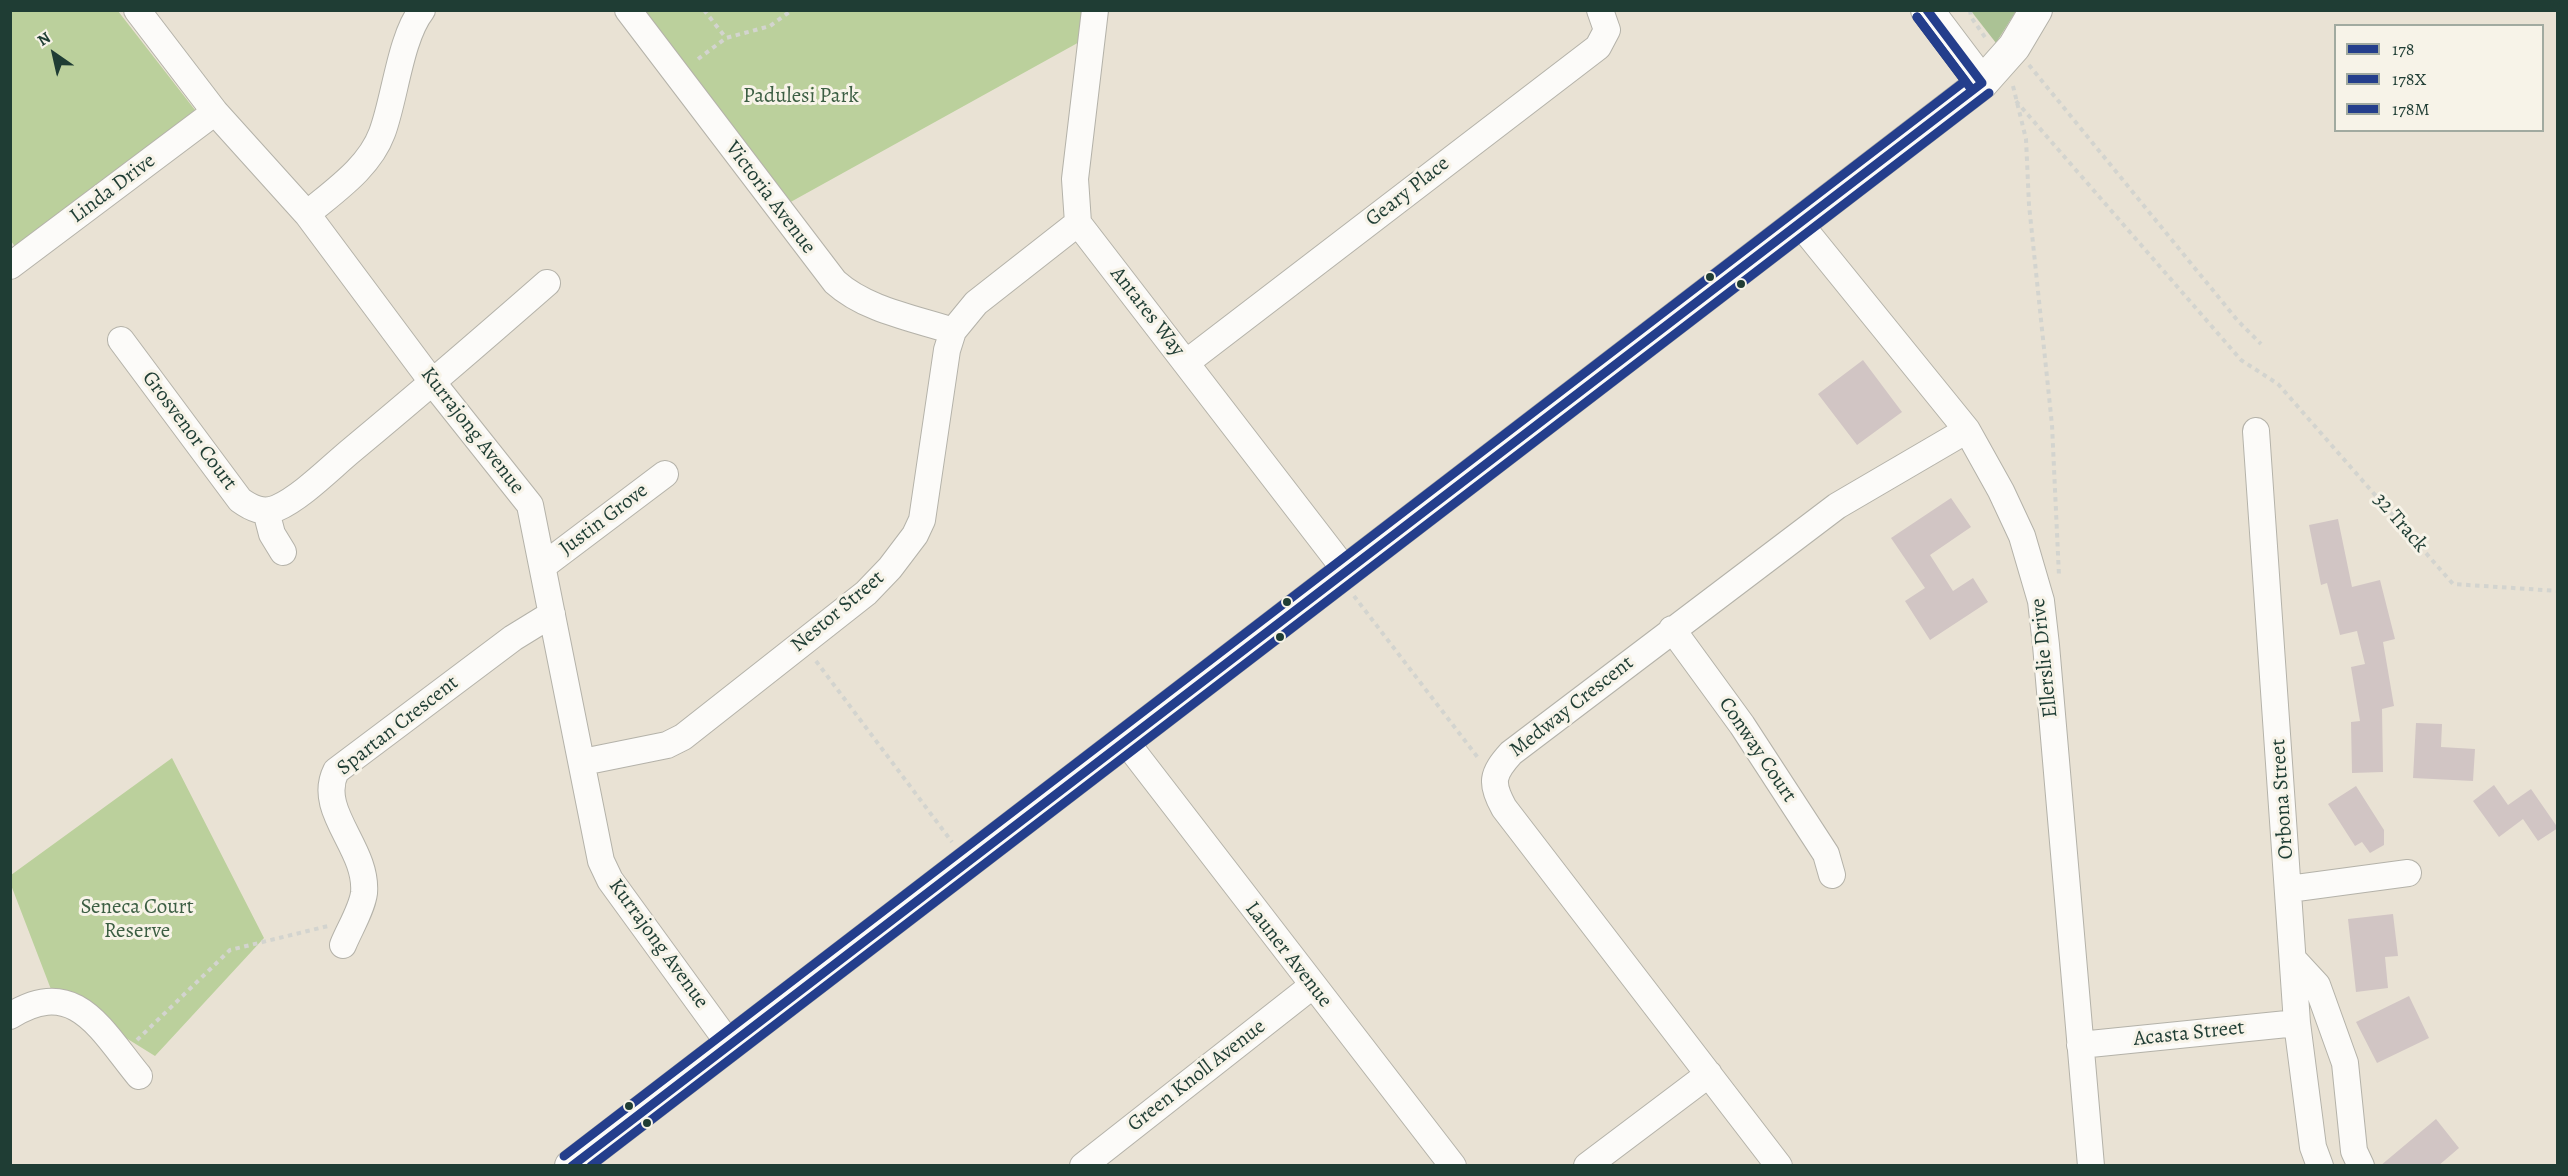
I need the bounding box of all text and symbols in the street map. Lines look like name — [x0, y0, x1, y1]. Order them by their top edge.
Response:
north arrow — [24, 24, 84, 84]
legend — [2334, 24, 2544, 132]
text: N — [33, 27, 55, 51]
text: 178 — [2392, 37, 2414, 61]
text: 178X — [2392, 67, 2426, 91]
park label: Padulesi Park — [743, 84, 859, 110]
text: 178M — [2392, 97, 2430, 121]
street label: Victoria Avenue — [719, 137, 821, 259]
street label: Linda Drive — [65, 149, 161, 229]
street label: Geary Place — [1361, 152, 1455, 232]
street label: Antares Way — [1104, 262, 1190, 362]
unlabelled marker — [1704, 271, 1716, 283]
unlabelled marker — [1735, 278, 1747, 290]
street label: Kurrajong Avenue — [415, 362, 529, 500]
street label: Grosvenor Court — [136, 367, 242, 495]
street label: Justin Grove — [555, 478, 653, 562]
street label: 32 Track — [2367, 488, 2433, 558]
street label: Nestor Street — [786, 566, 890, 658]
unlabelled marker — [1281, 596, 1293, 608]
street label: Ellerslie Drive — [2026, 597, 2064, 719]
unlabelled marker — [1274, 631, 1286, 643]
street label: Medway Crescent — [1505, 651, 1639, 763]
street label: Spartan Crescent — [332, 671, 464, 781]
street label: Conway Court — [1713, 693, 1801, 807]
street label: Orbona Street — [2266, 738, 2300, 860]
street label: Kurrajong Avenue — [602, 874, 714, 1014]
park label: Seneca Court Reserve — [80, 895, 194, 945]
street label: Launer Avenue — [1239, 897, 1337, 1013]
street label: Green Knoll Avenue — [1123, 1014, 1271, 1138]
street label: Acasta Street — [2132, 1016, 2246, 1052]
unlabelled marker — [623, 1100, 635, 1112]
unlabelled marker — [641, 1117, 653, 1129]

